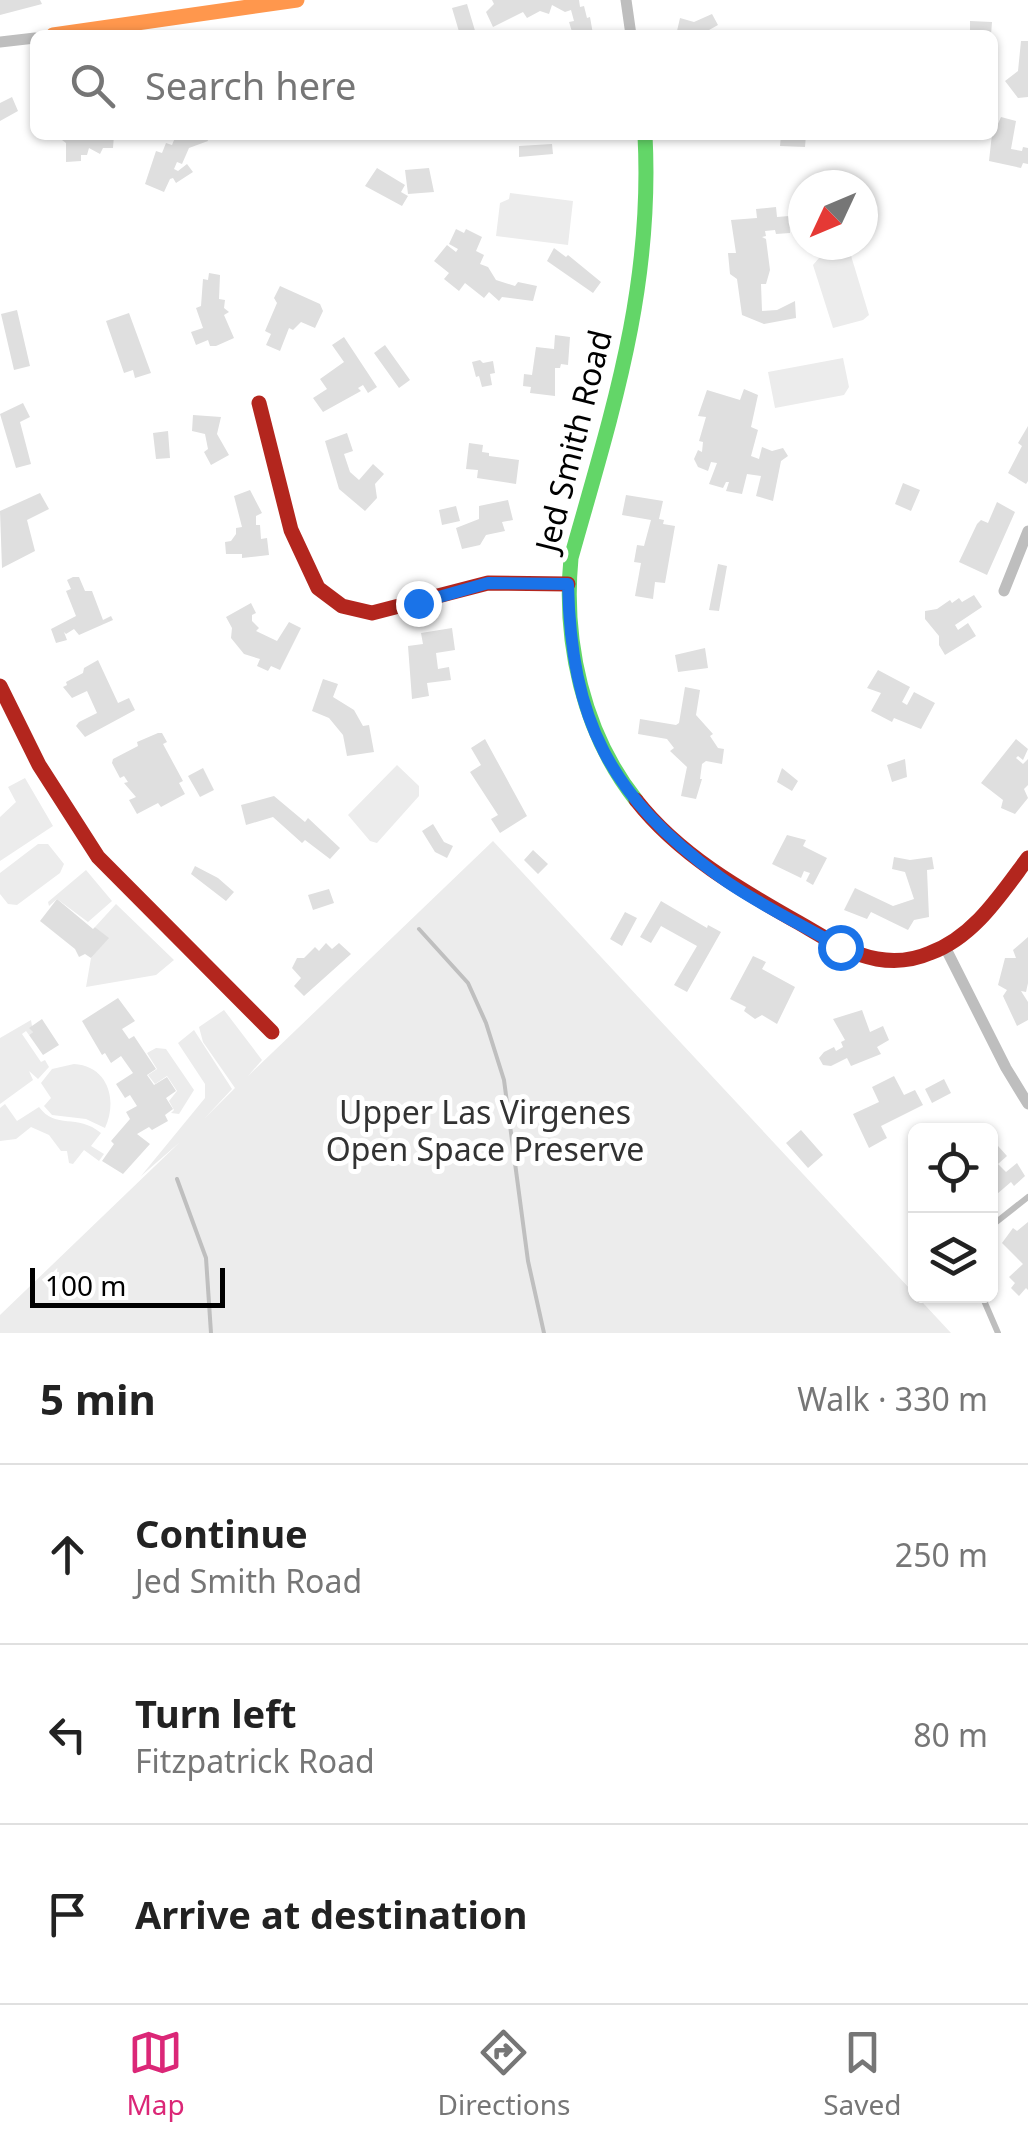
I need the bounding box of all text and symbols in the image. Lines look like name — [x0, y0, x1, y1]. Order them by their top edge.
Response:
search box — [30, 30, 998, 140]
icon: search — [65, 58, 120, 113]
text: Search here — [145, 59, 356, 111]
north arrow — [788, 170, 878, 260]
street label: Jed Smith Road — [523, 325, 621, 559]
route end — [396, 581, 442, 627]
route start — [818, 925, 864, 971]
park label: Upper Las Virgenes Open Space Preserve — [326, 1090, 644, 1170]
map controls — [908, 1123, 998, 1303]
button: locate — [908, 1123, 998, 1213]
button: layers — [908, 1213, 998, 1303]
scale bar — [30, 1263, 225, 1308]
text: 100 m — [45, 1266, 127, 1304]
text: 5 min — [40, 1370, 156, 1427]
text: Walk · 330 m — [797, 1377, 988, 1420]
text: Continue — [135, 1507, 308, 1559]
icon: ahead — [40, 1527, 95, 1582]
text: 250 m — [895, 1533, 988, 1576]
text: Jed Smith Road — [135, 1559, 362, 1602]
text: Turn left — [135, 1687, 297, 1739]
icon: left — [40, 1707, 95, 1762]
text: 80 m — [913, 1713, 988, 1756]
text: Fitzpatrick Road — [135, 1739, 375, 1782]
icon: arrive — [40, 1887, 95, 1942]
text: Arrive at destination — [135, 1888, 527, 1940]
tab: Map — [126, 2025, 185, 2123]
tab: Directions — [438, 2025, 570, 2123]
tab: Saved — [823, 2025, 902, 2123]

